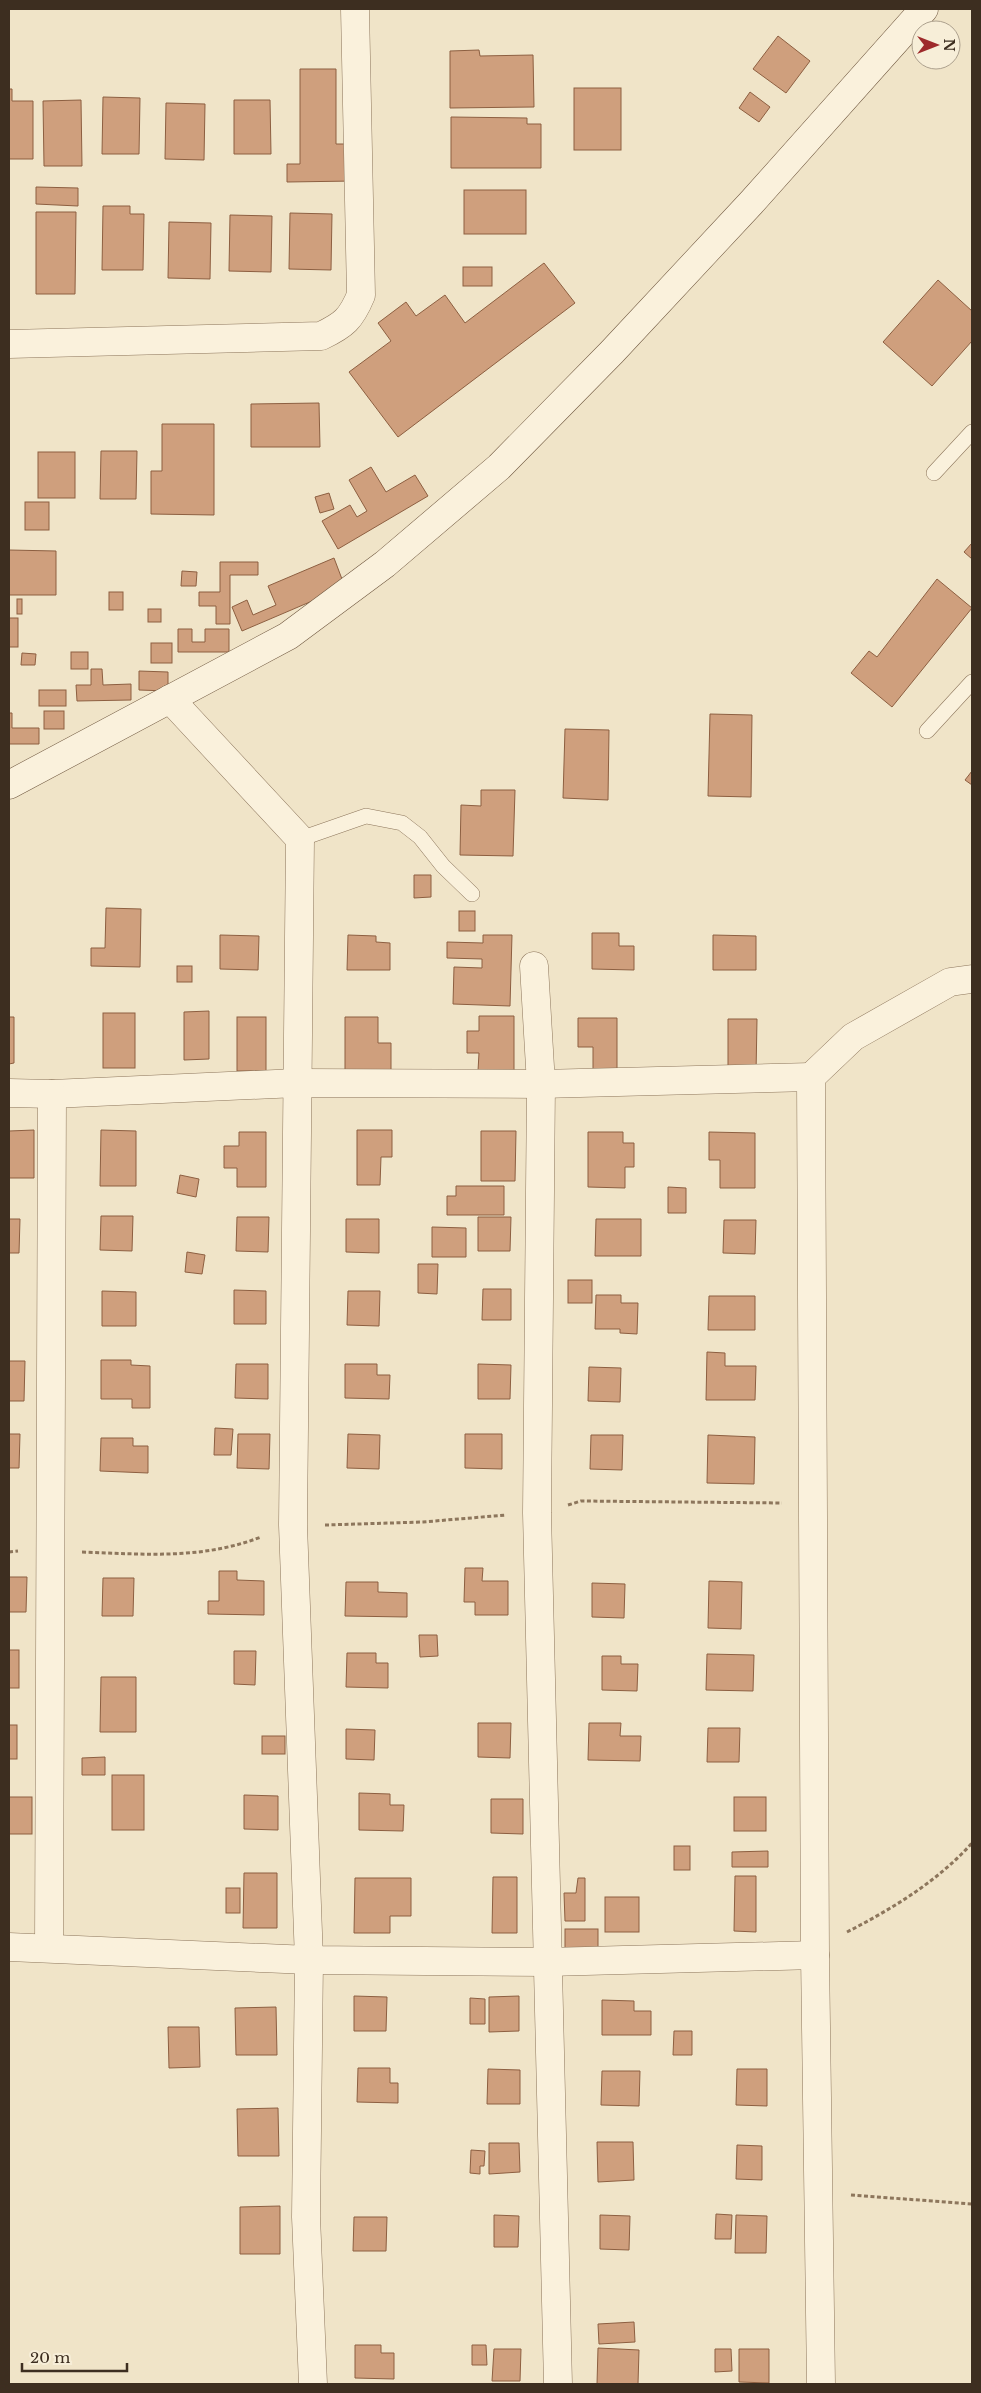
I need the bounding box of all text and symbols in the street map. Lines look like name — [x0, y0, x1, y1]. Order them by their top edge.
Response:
north arrow — [911, 20, 961, 70]
text: N — [940, 38, 958, 52]
scale bar — [22, 2340, 128, 2372]
text: 20 m — [30, 2348, 70, 2367]

